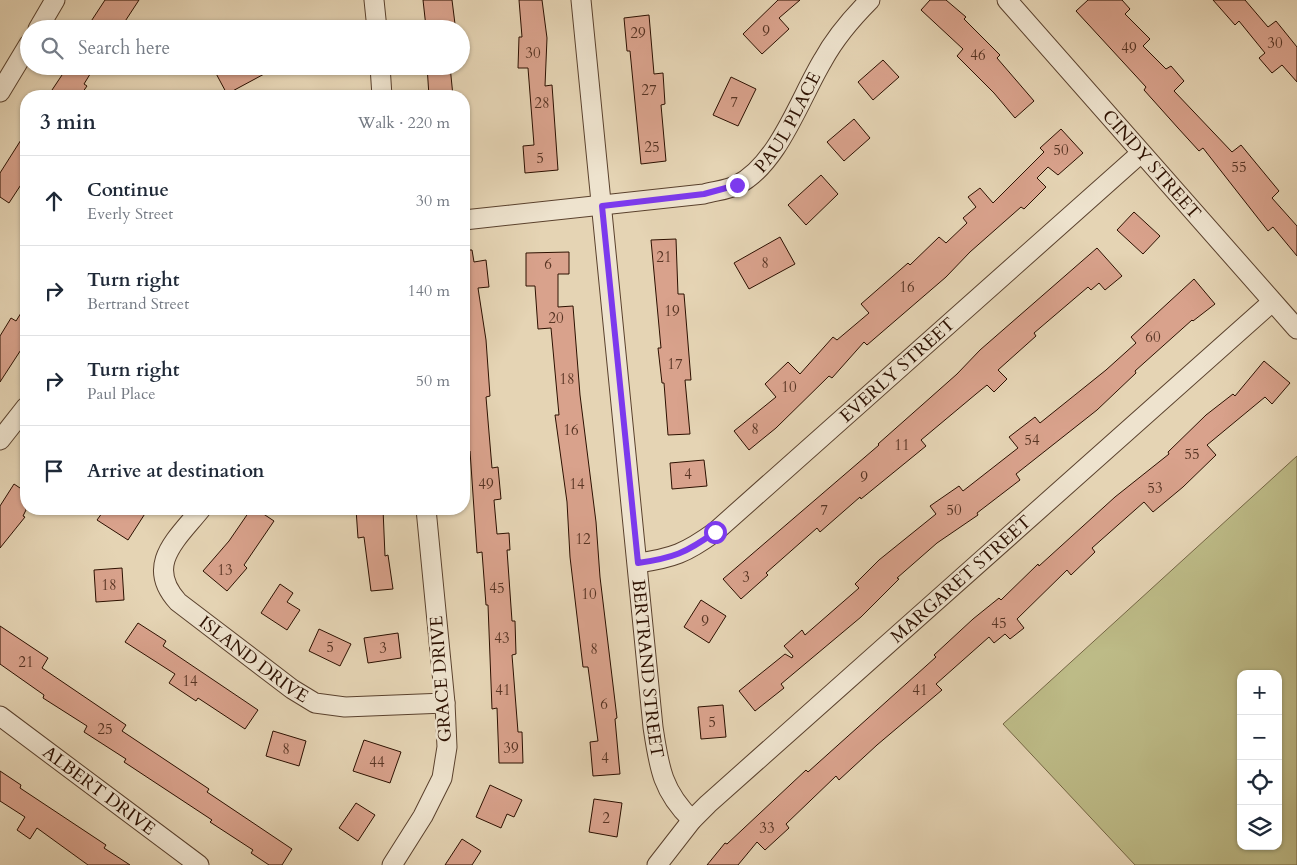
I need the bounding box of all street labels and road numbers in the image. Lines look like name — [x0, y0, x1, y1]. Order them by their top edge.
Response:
street label: PAUL PLACE — [748, 67, 827, 178]
street label: CINDY STREET — [1097, 104, 1207, 224]
street label: EVERLY STREET — [834, 312, 960, 428]
street label: MARGARET STREET — [885, 509, 1037, 649]
street label: BERTRAND STREET — [626, 578, 670, 760]
street label: ISLAND DRIVE — [194, 610, 313, 709]
street label: GRACE DRIVE — [424, 615, 458, 743]
street label: ALBERT DRIVE — [38, 740, 161, 841]

